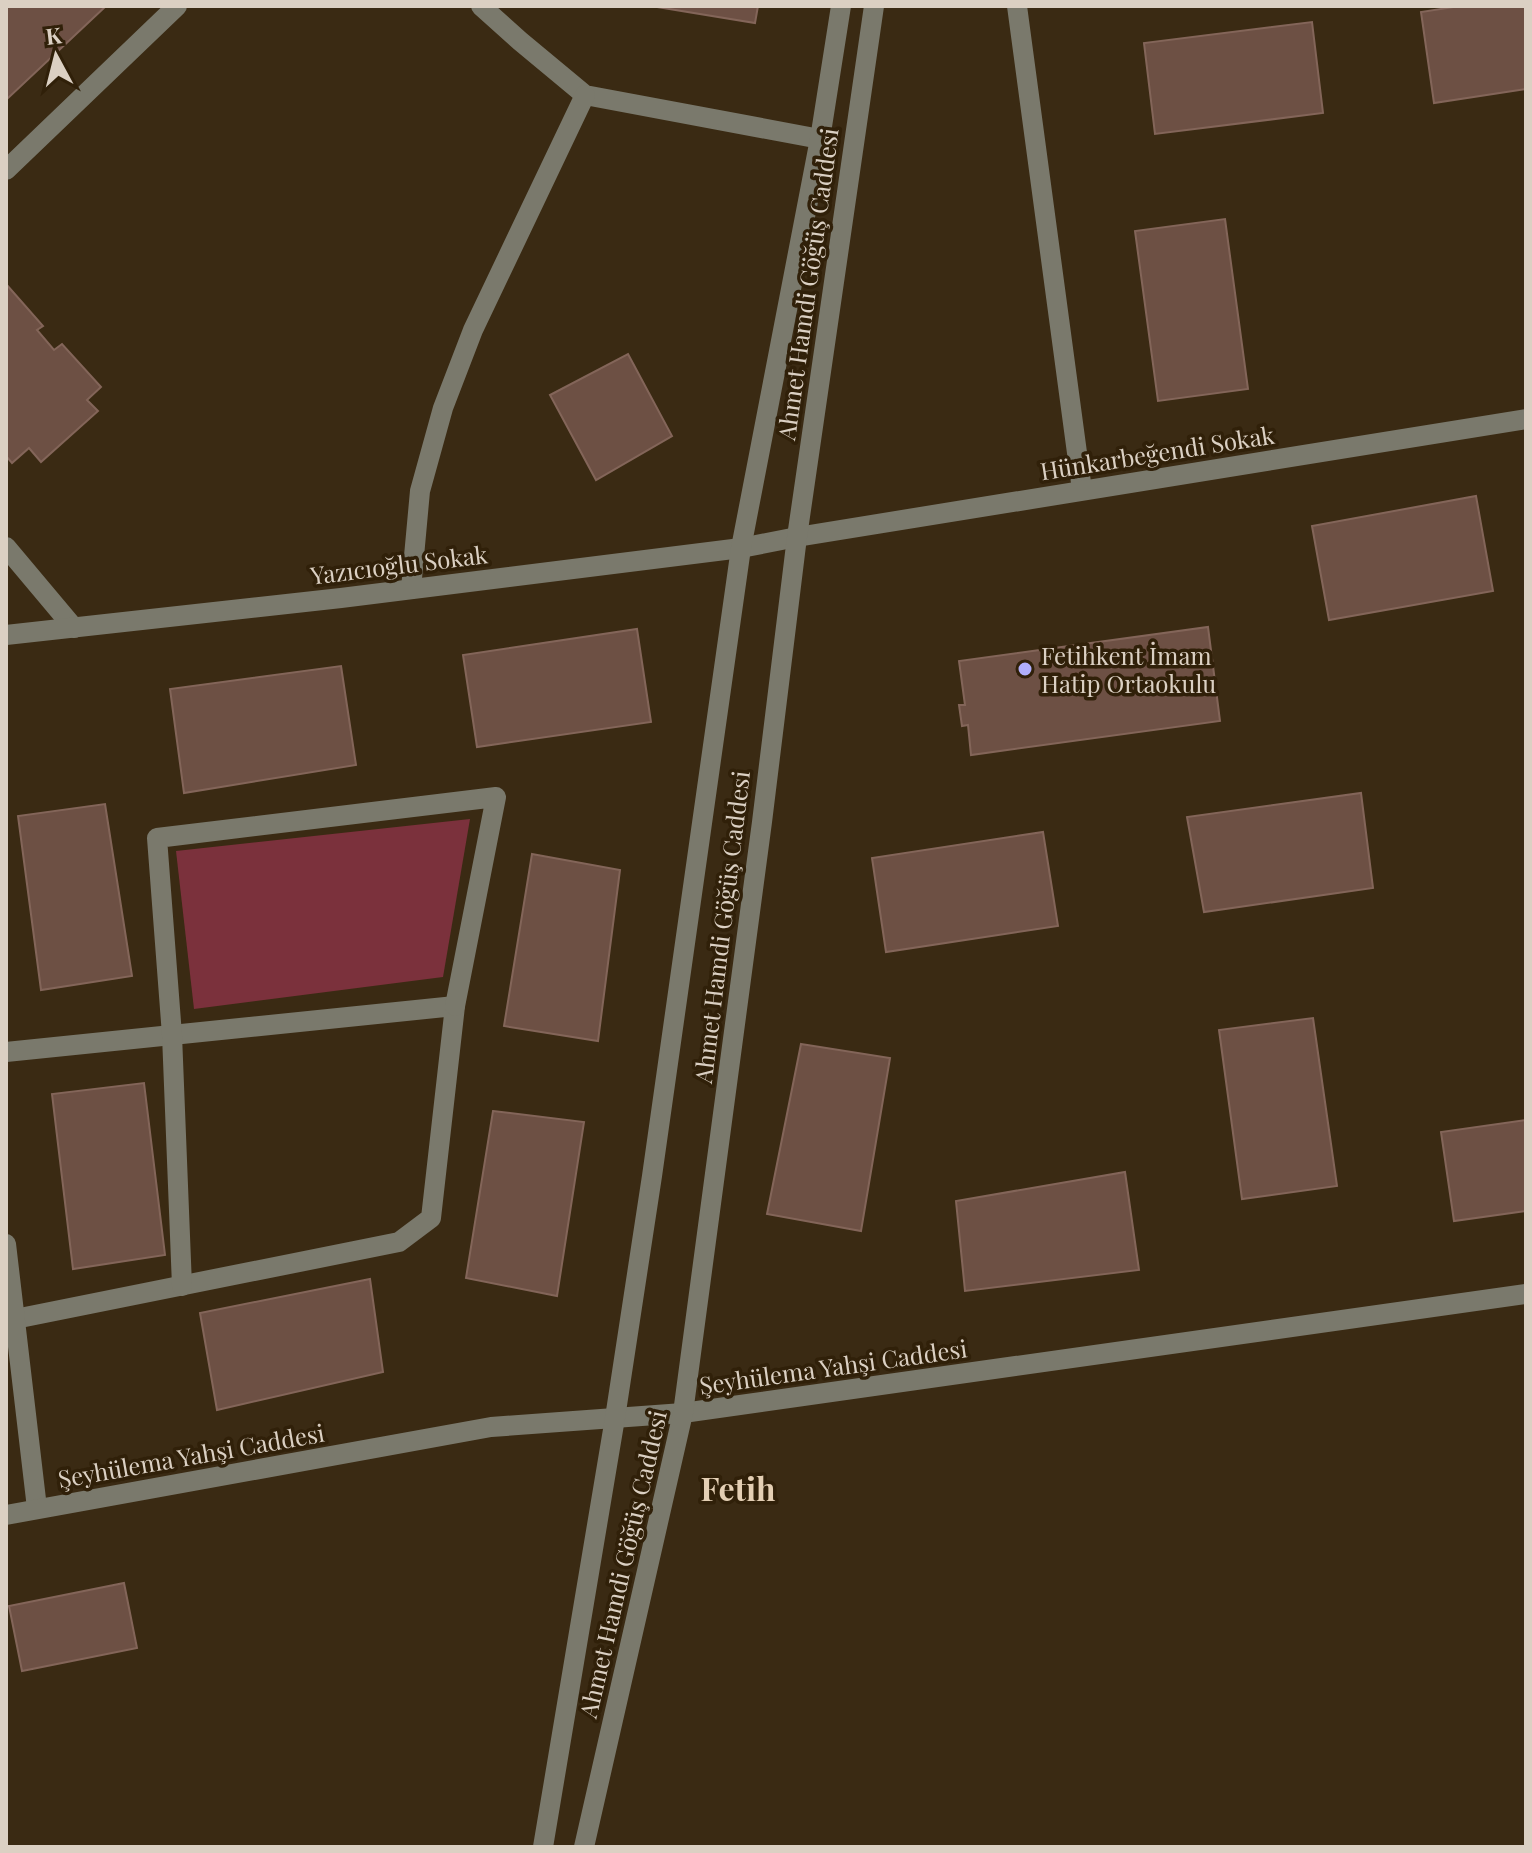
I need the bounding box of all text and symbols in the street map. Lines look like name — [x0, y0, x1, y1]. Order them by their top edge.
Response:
north arrow — [16, 16, 96, 96]
text: K — [44, 19, 63, 51]
street label: Ahmet Hamdi Göğüş Caddesi — [769, 126, 845, 443]
street label: Hünkarbeğendi Sokak — [1038, 418, 1277, 486]
street label: Yazıcıoğlu Sokak — [308, 537, 490, 591]
place label: Fetihkent İmam Hatip Ortaokulu — [1041, 639, 1216, 699]
marker: Fetihkent İmam Hatip Ortaokulu — [1016, 660, 1034, 678]
street label: Ahmet Hamdi Göğüş Caddesi — [686, 769, 756, 1086]
street label: Şeyhülema Yahşi Caddesi — [697, 1331, 969, 1401]
street label: Ahmet Hamdi Göğüş Caddesi — [571, 1407, 673, 1722]
street label: Şeyhülema Yahşi Caddesi — [55, 1416, 327, 1494]
district label: Fetih — [700, 1466, 776, 1509]

